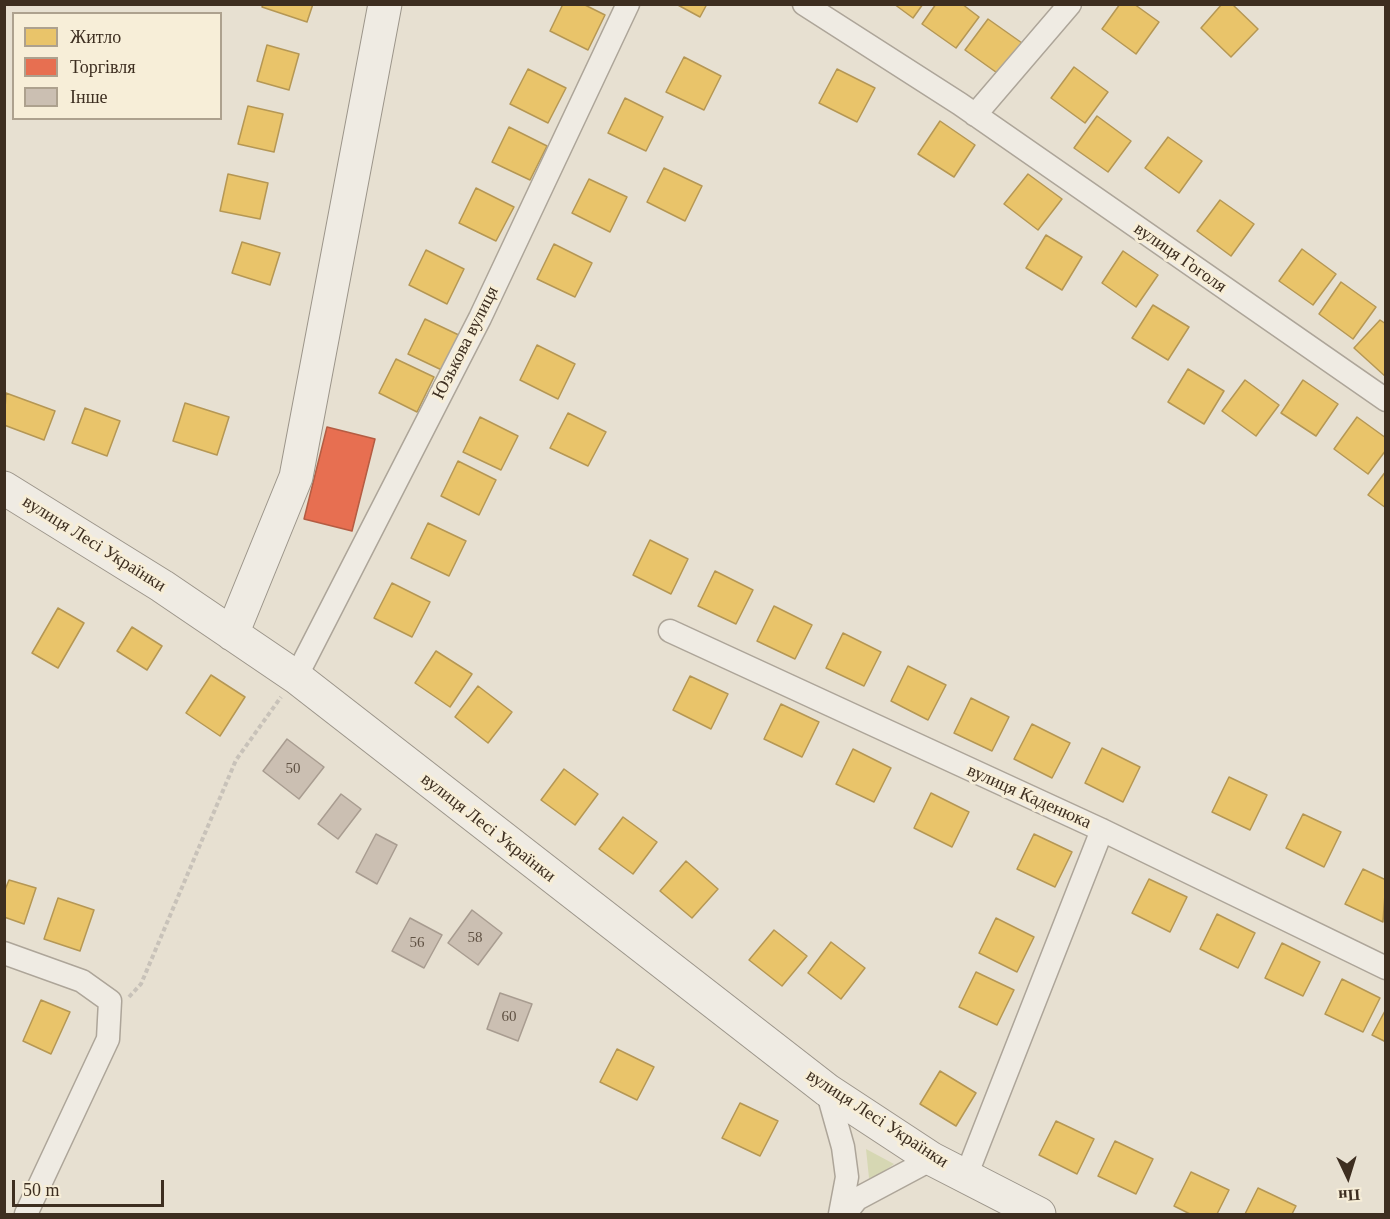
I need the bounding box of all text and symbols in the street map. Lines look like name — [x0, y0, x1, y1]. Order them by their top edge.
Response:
legend — [12, 12, 222, 120]
text: Житло — [70, 27, 121, 47]
text: Торгівля — [70, 57, 136, 77]
text: Інше — [70, 87, 107, 107]
street label: вулиця Гоголя — [1130, 218, 1230, 298]
street label: Юзькова вулиця — [428, 283, 504, 403]
street label: вулиця Лесі Українки — [18, 491, 170, 597]
house number: 50 — [286, 760, 300, 778]
street label: вулиця Каденюка — [964, 760, 1094, 834]
street label: вулиця Лесі Українки — [416, 769, 560, 887]
house number: 58 — [468, 929, 482, 947]
house number: 56 — [410, 934, 424, 952]
house number: 60 — [502, 1008, 516, 1026]
street label: вулиця Лесі Українки — [802, 1065, 952, 1173]
north arrow — [1318, 1147, 1378, 1207]
scale bar — [15, 1168, 166, 1206]
text: 50 m — [23, 1180, 60, 1200]
text: Пн — [1338, 1186, 1361, 1205]

